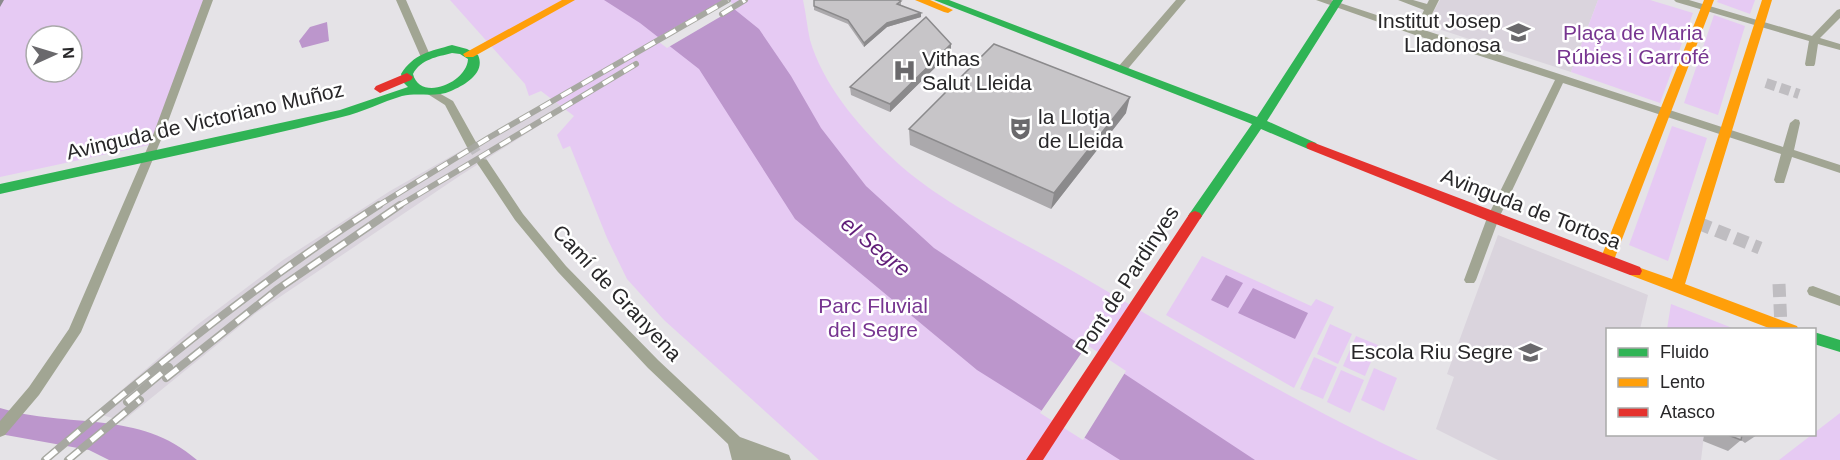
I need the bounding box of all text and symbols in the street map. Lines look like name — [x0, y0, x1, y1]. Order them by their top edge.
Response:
place label: Institut Josep Lladonosa — [1377, 9, 1501, 56]
school or university icon: Institut Josep Lladonosa — [1506, 20, 1532, 46]
park label: Plaça de Maria Rúbies i Garrofé — [1557, 21, 1709, 68]
north arrow — [24, 24, 84, 84]
text: N — [60, 47, 77, 59]
place label: Vithas Salut Lleida — [922, 47, 1032, 94]
hospital icon: Vithas Salut Lleida — [891, 58, 917, 84]
street label: Avinguda de Victoriano Muñoz — [64, 77, 346, 164]
place label: la Llotja de Lleida — [1038, 105, 1124, 152]
theatre icon: la Llotja de Lleida — [1007, 116, 1033, 142]
street label: Avinguda de Tortosa — [1438, 164, 1625, 254]
street label: Pont de Pardinyes — [1070, 202, 1183, 358]
water label: el Segre — [836, 211, 915, 282]
street label: Camí de Granyena — [548, 220, 686, 366]
park label: Parc Fluvial del Segre — [818, 294, 928, 341]
legend — [1606, 328, 1816, 436]
school or university icon: Escola Riu Segre — [1518, 339, 1544, 365]
place label: Escola Riu Segre — [1351, 340, 1513, 363]
text: Fluido — [1660, 342, 1709, 362]
text: Lento — [1660, 372, 1705, 392]
text: Atasco — [1660, 402, 1715, 422]

